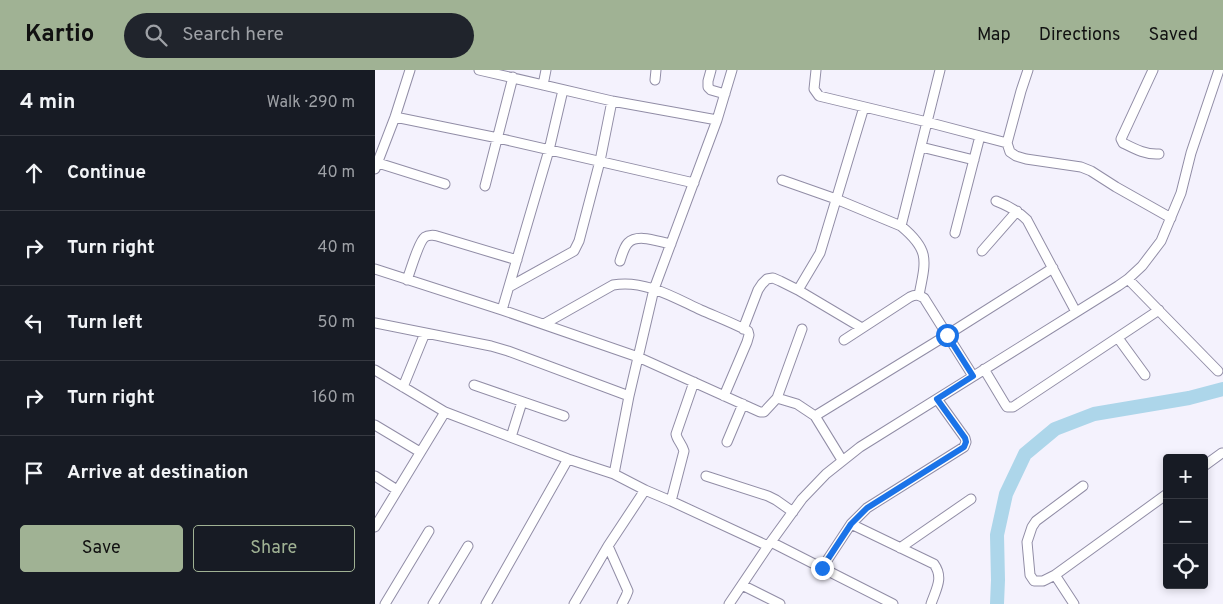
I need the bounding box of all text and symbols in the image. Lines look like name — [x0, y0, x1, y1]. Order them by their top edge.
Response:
search box — [124, 13, 474, 58]
text: Kartio — [25, 20, 94, 50]
icon: search — [142, 21, 170, 49]
text: Search here — [182, 23, 284, 47]
text: Map — [977, 24, 1011, 47]
text: Directions — [1039, 24, 1121, 47]
text: Saved — [1149, 24, 1198, 47]
text: 4 min — [20, 89, 76, 116]
text: Walk · 290 m — [267, 93, 355, 113]
icon: ahead — [20, 159, 48, 187]
text: Continue — [67, 161, 146, 185]
text: 40 m — [317, 163, 355, 183]
icon: right — [20, 234, 48, 262]
text: Turn right — [67, 236, 155, 260]
text: 40 m — [317, 238, 355, 258]
icon: left — [20, 309, 48, 337]
text: Turn left — [67, 311, 143, 335]
text: 50 m — [318, 313, 355, 333]
route start — [936, 324, 959, 347]
icon: right — [20, 384, 48, 412]
text: Turn right — [67, 386, 155, 410]
text: 160 m — [312, 388, 355, 408]
map controls — [1163, 454, 1208, 589]
button: + — [1163, 454, 1208, 499]
icon: arrive — [20, 459, 48, 487]
text: Arrive at destination — [67, 461, 248, 485]
button: − — [1163, 499, 1208, 544]
button: Save — [20, 525, 183, 572]
button: Share — [193, 525, 355, 572]
button: locate — [1163, 544, 1208, 589]
route end — [811, 557, 834, 580]

